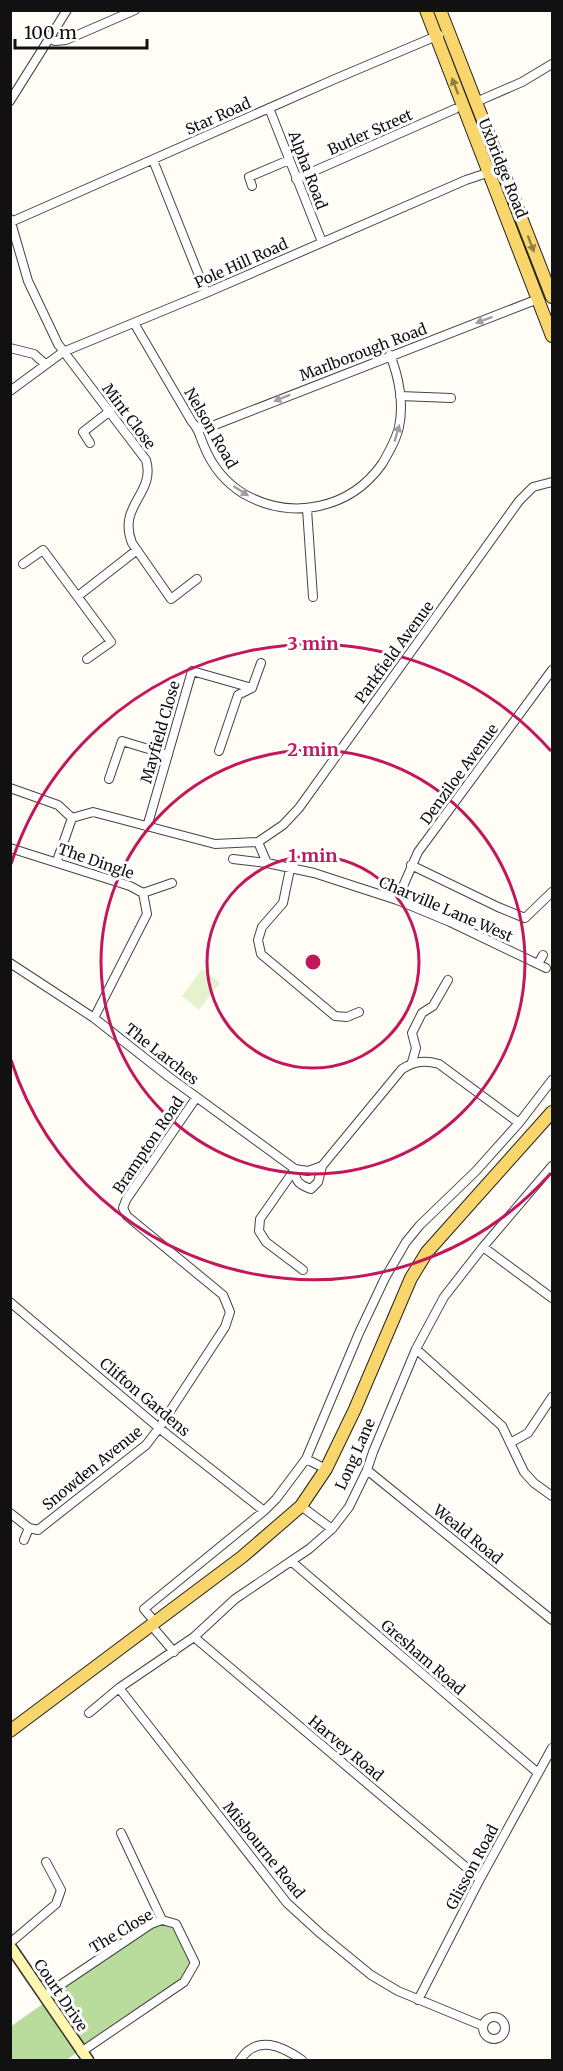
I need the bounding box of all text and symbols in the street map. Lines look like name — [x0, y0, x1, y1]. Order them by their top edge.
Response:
scale bar — [15, 12, 147, 50]
text: 100 m — [24, 21, 77, 44]
one-way arrow — [450, 77, 459, 95]
street label: Star Road — [182, 93, 254, 139]
street label: Butler Street — [325, 105, 415, 159]
street label: Uxbridge Road — [474, 115, 532, 221]
street label: Alpha Road — [284, 127, 332, 212]
street label: Pole Hill Road — [191, 234, 291, 292]
one-way arrow — [527, 235, 536, 253]
one-way arrow — [474, 315, 492, 325]
street label: Marlborough Road — [297, 319, 429, 385]
street label: Mint Close — [98, 379, 160, 453]
street label: Nelson Road — [180, 384, 242, 472]
one-way arrow — [273, 394, 291, 403]
one-way arrow — [392, 424, 402, 442]
one-way arrow — [232, 485, 248, 497]
street label: Parkfield Avenue — [351, 597, 438, 707]
text: 3 min — [288, 632, 338, 655]
street label: Mayfield Close — [136, 679, 184, 785]
street label: Denziloe Avenue — [416, 720, 502, 828]
text: 2 min — [287, 738, 339, 761]
street label: The Dingle — [55, 839, 137, 883]
text: 1 min — [288, 844, 338, 867]
street label: Charville Lane West — [376, 872, 516, 946]
centre of rings — [303, 952, 323, 972]
street label: The Larches — [121, 1019, 203, 1089]
street label: Brampton Road — [109, 1093, 187, 1197]
street label: Clifton Gardens — [96, 1354, 194, 1440]
street label: Long Lane — [331, 1415, 379, 1493]
street label: Snowden Avenue — [38, 1422, 146, 1514]
street label: Weald Road — [429, 1500, 507, 1568]
street label: Gresham Road — [377, 1615, 469, 1699]
street label: Harvey Road — [305, 1711, 387, 1785]
street label: Misbourne Road — [219, 1798, 309, 1902]
street label: Glisson Road — [442, 1821, 502, 1913]
street label: The Close — [86, 1905, 156, 1957]
street label: Court Drive — [30, 1955, 92, 2035]

